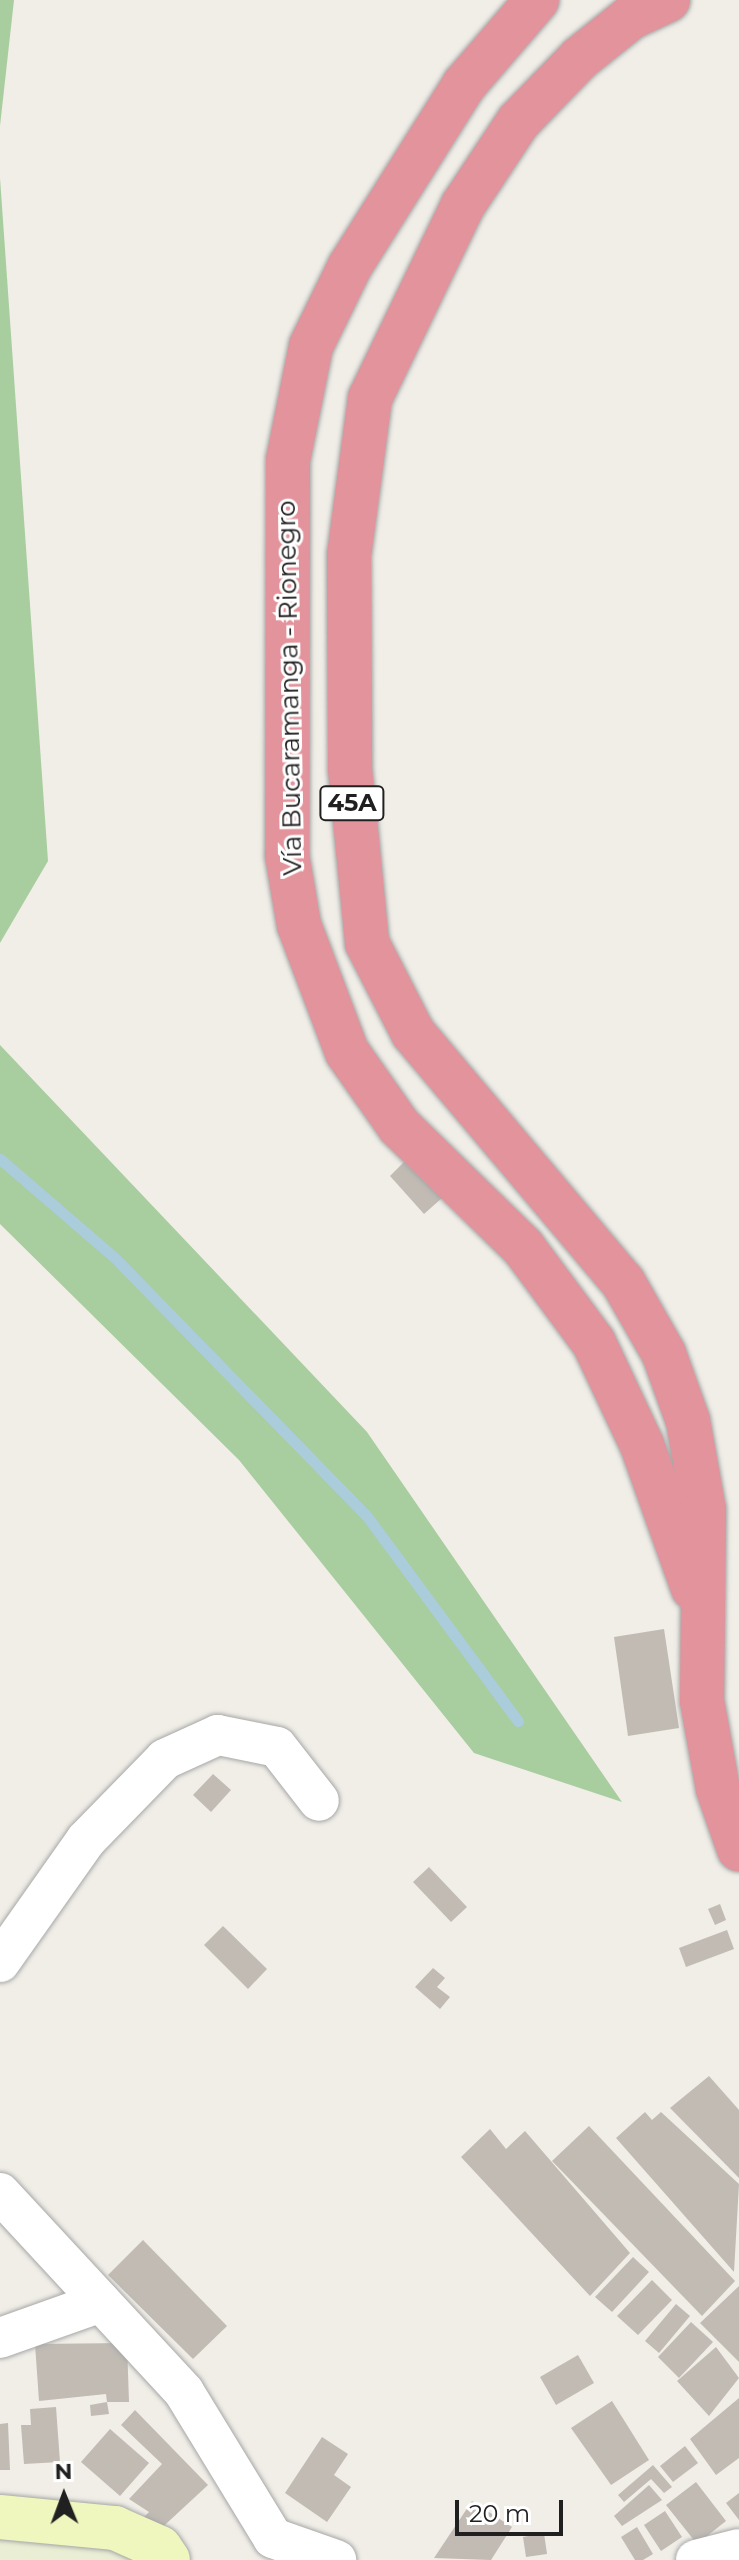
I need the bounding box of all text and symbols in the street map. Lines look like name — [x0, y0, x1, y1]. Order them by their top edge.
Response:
street label: Vía Bucaramanga - Rionegro — [271, 500, 309, 876]
road number: 45A — [318, 783, 386, 823]
north arrow — [24, 2456, 104, 2536]
text: N — [54, 2458, 73, 2485]
scale bar — [459, 2484, 567, 2534]
text: 20 m — [469, 2499, 530, 2528]

